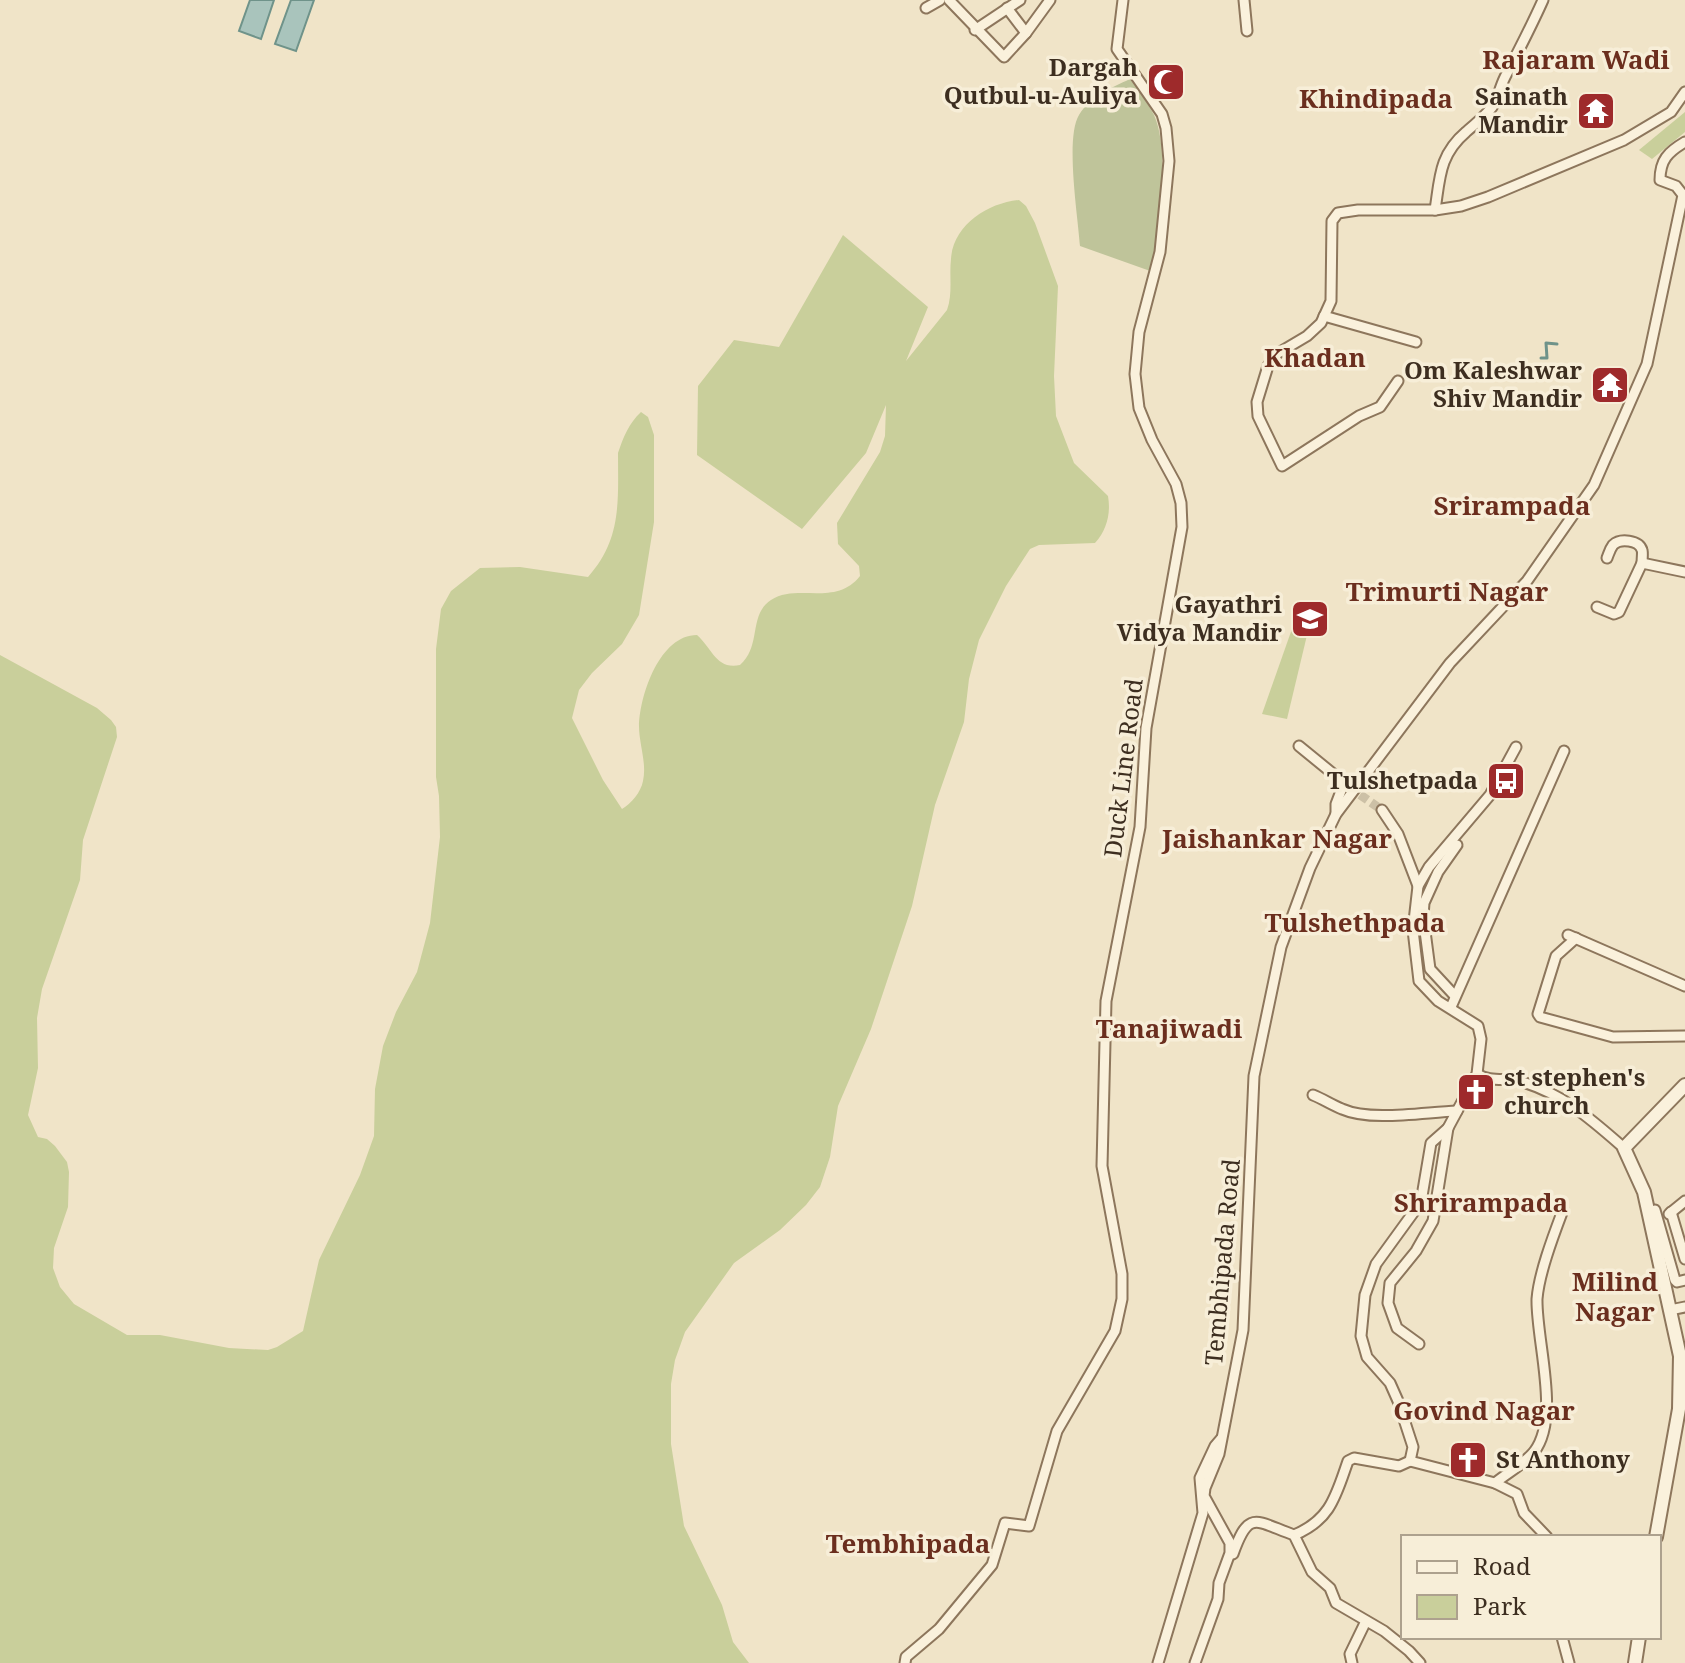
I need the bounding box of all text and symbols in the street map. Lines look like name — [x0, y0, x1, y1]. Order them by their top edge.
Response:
district label: Rajaram Wadi — [1482, 41, 1670, 77]
place label: Dargah Qutbul-u-Auliya — [944, 50, 1138, 111]
mosque icon: Dargah Qutbul-u-Auliya — [1145, 61, 1187, 103]
place label: Sainath Mandir — [1475, 79, 1568, 140]
district label: Khindipada — [1299, 80, 1453, 116]
temple icon: Sainath Mandir — [1575, 90, 1617, 132]
district label: Khadan — [1264, 339, 1366, 375]
place label: Om Kaleshwar Shiv Mandir — [1404, 353, 1582, 414]
temple icon: Om Kaleshwar Shiv Mandir — [1589, 364, 1631, 406]
district label: Srirampada — [1434, 487, 1590, 523]
district label: Trimurti Nagar — [1346, 573, 1549, 609]
place label: Gayathri Vidya Mandir — [1117, 587, 1283, 648]
school or university icon: Gayathri Vidya Mandir — [1289, 598, 1331, 640]
street label: Duck Line Road — [1095, 676, 1150, 859]
bus stop icon: Tulshetpada — [1485, 760, 1527, 802]
place label: Tulshetpada — [1327, 763, 1478, 796]
district label: Jaishankar Nagar — [1161, 820, 1392, 856]
district label: Tulshethpada — [1265, 904, 1445, 940]
district label: Tanajiwadi — [1096, 1010, 1242, 1046]
place label: st stephen's church — [1504, 1060, 1645, 1121]
church icon: st stephen's church — [1455, 1071, 1497, 1113]
street label: Tembhipada Road — [1196, 1157, 1247, 1367]
district label: Shrirampada — [1394, 1184, 1568, 1220]
district label: Milind Nagar — [1572, 1263, 1658, 1329]
district label: Govind Nagar — [1393, 1392, 1575, 1428]
church icon: St Anthony — [1447, 1439, 1489, 1481]
place label: St Anthony — [1496, 1442, 1630, 1475]
district label: Tembhipada — [826, 1525, 990, 1561]
legend — [1401, 1535, 1661, 1639]
text: Road — [1473, 1549, 1531, 1582]
text: Park — [1473, 1589, 1527, 1622]

